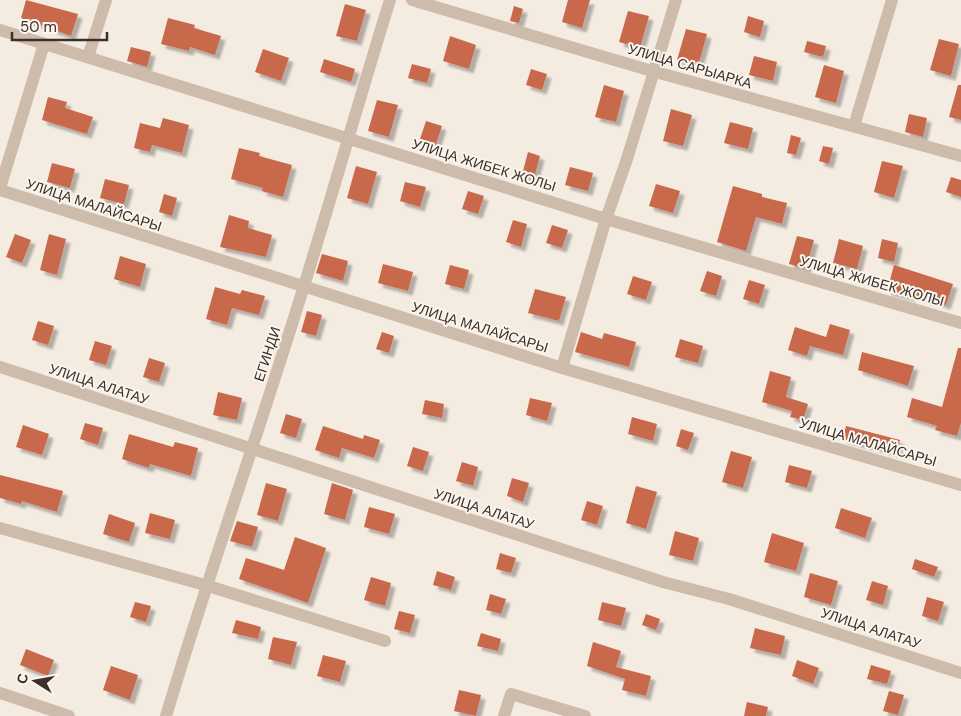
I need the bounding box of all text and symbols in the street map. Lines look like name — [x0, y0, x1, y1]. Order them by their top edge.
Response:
scale bar — [12, 10, 108, 42]
text: 50 m — [20, 17, 57, 37]
street label: УЛИЦА САРЫАРКА — [626, 40, 755, 92]
street label: УЛИЦА ЖИБЕК ЖОЛЫ — [410, 135, 558, 195]
street label: УЛИЦА МАЛАЙСАРЫ — [24, 175, 164, 235]
street label: УЛИЦА ЖИБЕК ЖОЛЫ — [798, 252, 946, 310]
street label: УЛИЦА МАЛАЙСАРЫ — [410, 298, 550, 356]
street label: ЕГИНДИ — [250, 324, 284, 384]
street label: УЛИЦА АЛАТАУ — [47, 359, 151, 409]
street label: УЛИЦА МАЛАЙСАРЫ — [797, 414, 939, 470]
street label: УЛИЦА АЛАТАУ — [432, 484, 536, 534]
street label: УЛИЦА АЛАТАУ — [819, 603, 923, 653]
north arrow — [10, 656, 60, 706]
text: С — [12, 672, 32, 685]

